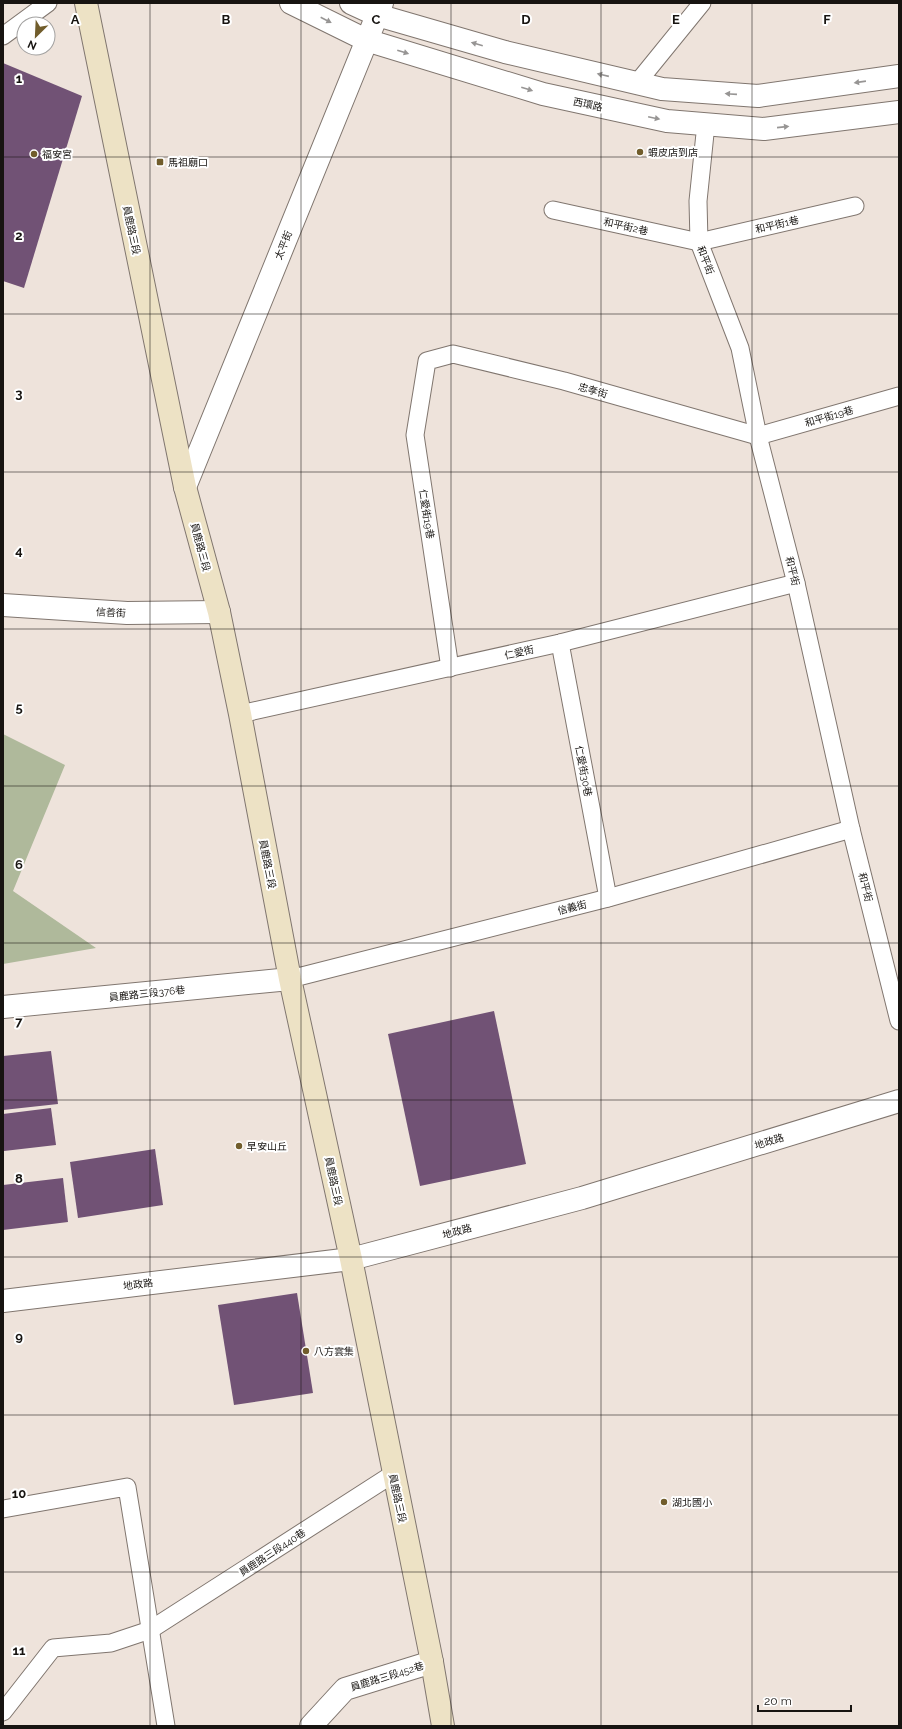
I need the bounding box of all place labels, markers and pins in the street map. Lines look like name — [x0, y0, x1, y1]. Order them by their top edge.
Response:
marker: 蝦皮店到店 — [635, 147, 645, 157]
place label: 蝦皮店到店 — [648, 147, 698, 158]
marker: 福安宮 — [29, 149, 39, 159]
place label: 福安宮 — [42, 149, 72, 160]
marker: 馬祖廟口 — [155, 157, 165, 167]
place label: 馬祖廟口 — [168, 157, 208, 168]
marker: 早安山丘 — [234, 1141, 244, 1151]
place label: 早安山丘 — [247, 1141, 287, 1152]
marker: 八方雲集 — [301, 1346, 311, 1356]
place label: 八方雲集 — [314, 1346, 354, 1357]
marker: 湖北國小 — [659, 1497, 669, 1507]
place label: 湖北國小 — [672, 1497, 712, 1508]

